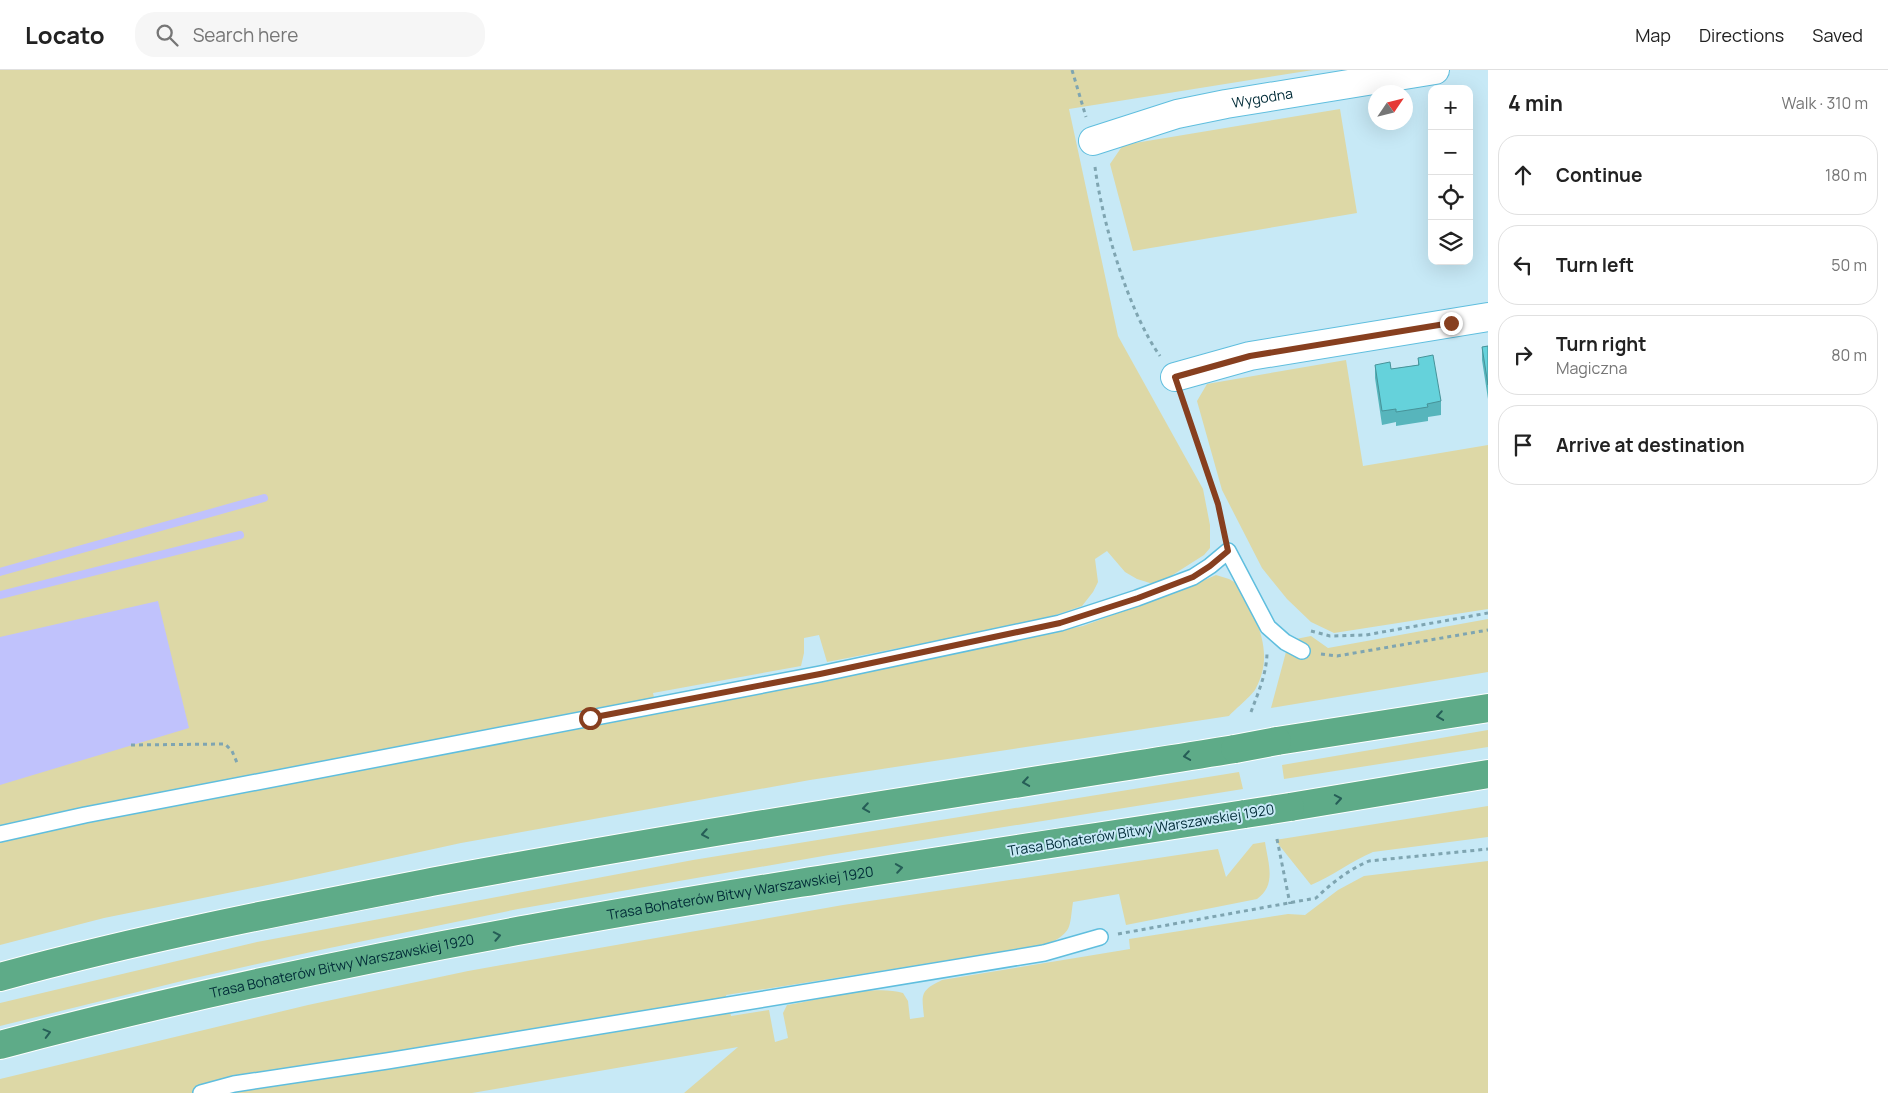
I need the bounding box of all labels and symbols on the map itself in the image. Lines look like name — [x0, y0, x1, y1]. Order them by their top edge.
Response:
street label: Wygodna — [1230, 83, 1294, 112]
north arrow — [1368, 85, 1413, 130]
route end — [1440, 312, 1463, 335]
route start — [579, 707, 602, 730]
one-way arrow — [1436, 710, 1444, 720]
one-way arrow — [1182, 751, 1191, 761]
one-way arrow — [1022, 776, 1030, 787]
one-way arrow — [1333, 795, 1342, 805]
street label: Trasa Bohaterów Bitwy Warszawskiej 1920 — [1006, 799, 1275, 860]
one-way arrow — [861, 802, 870, 812]
one-way arrow — [701, 828, 710, 838]
street label: Trasa Bohaterów Bitwy Warszawskiej 1920 — [605, 861, 875, 924]
one-way arrow — [894, 864, 903, 874]
street label: Trasa Bohaterów Bitwy Warszawskiej 1920 — [208, 929, 476, 1002]
one-way arrow — [492, 932, 501, 942]
one-way arrow — [43, 1028, 52, 1039]

